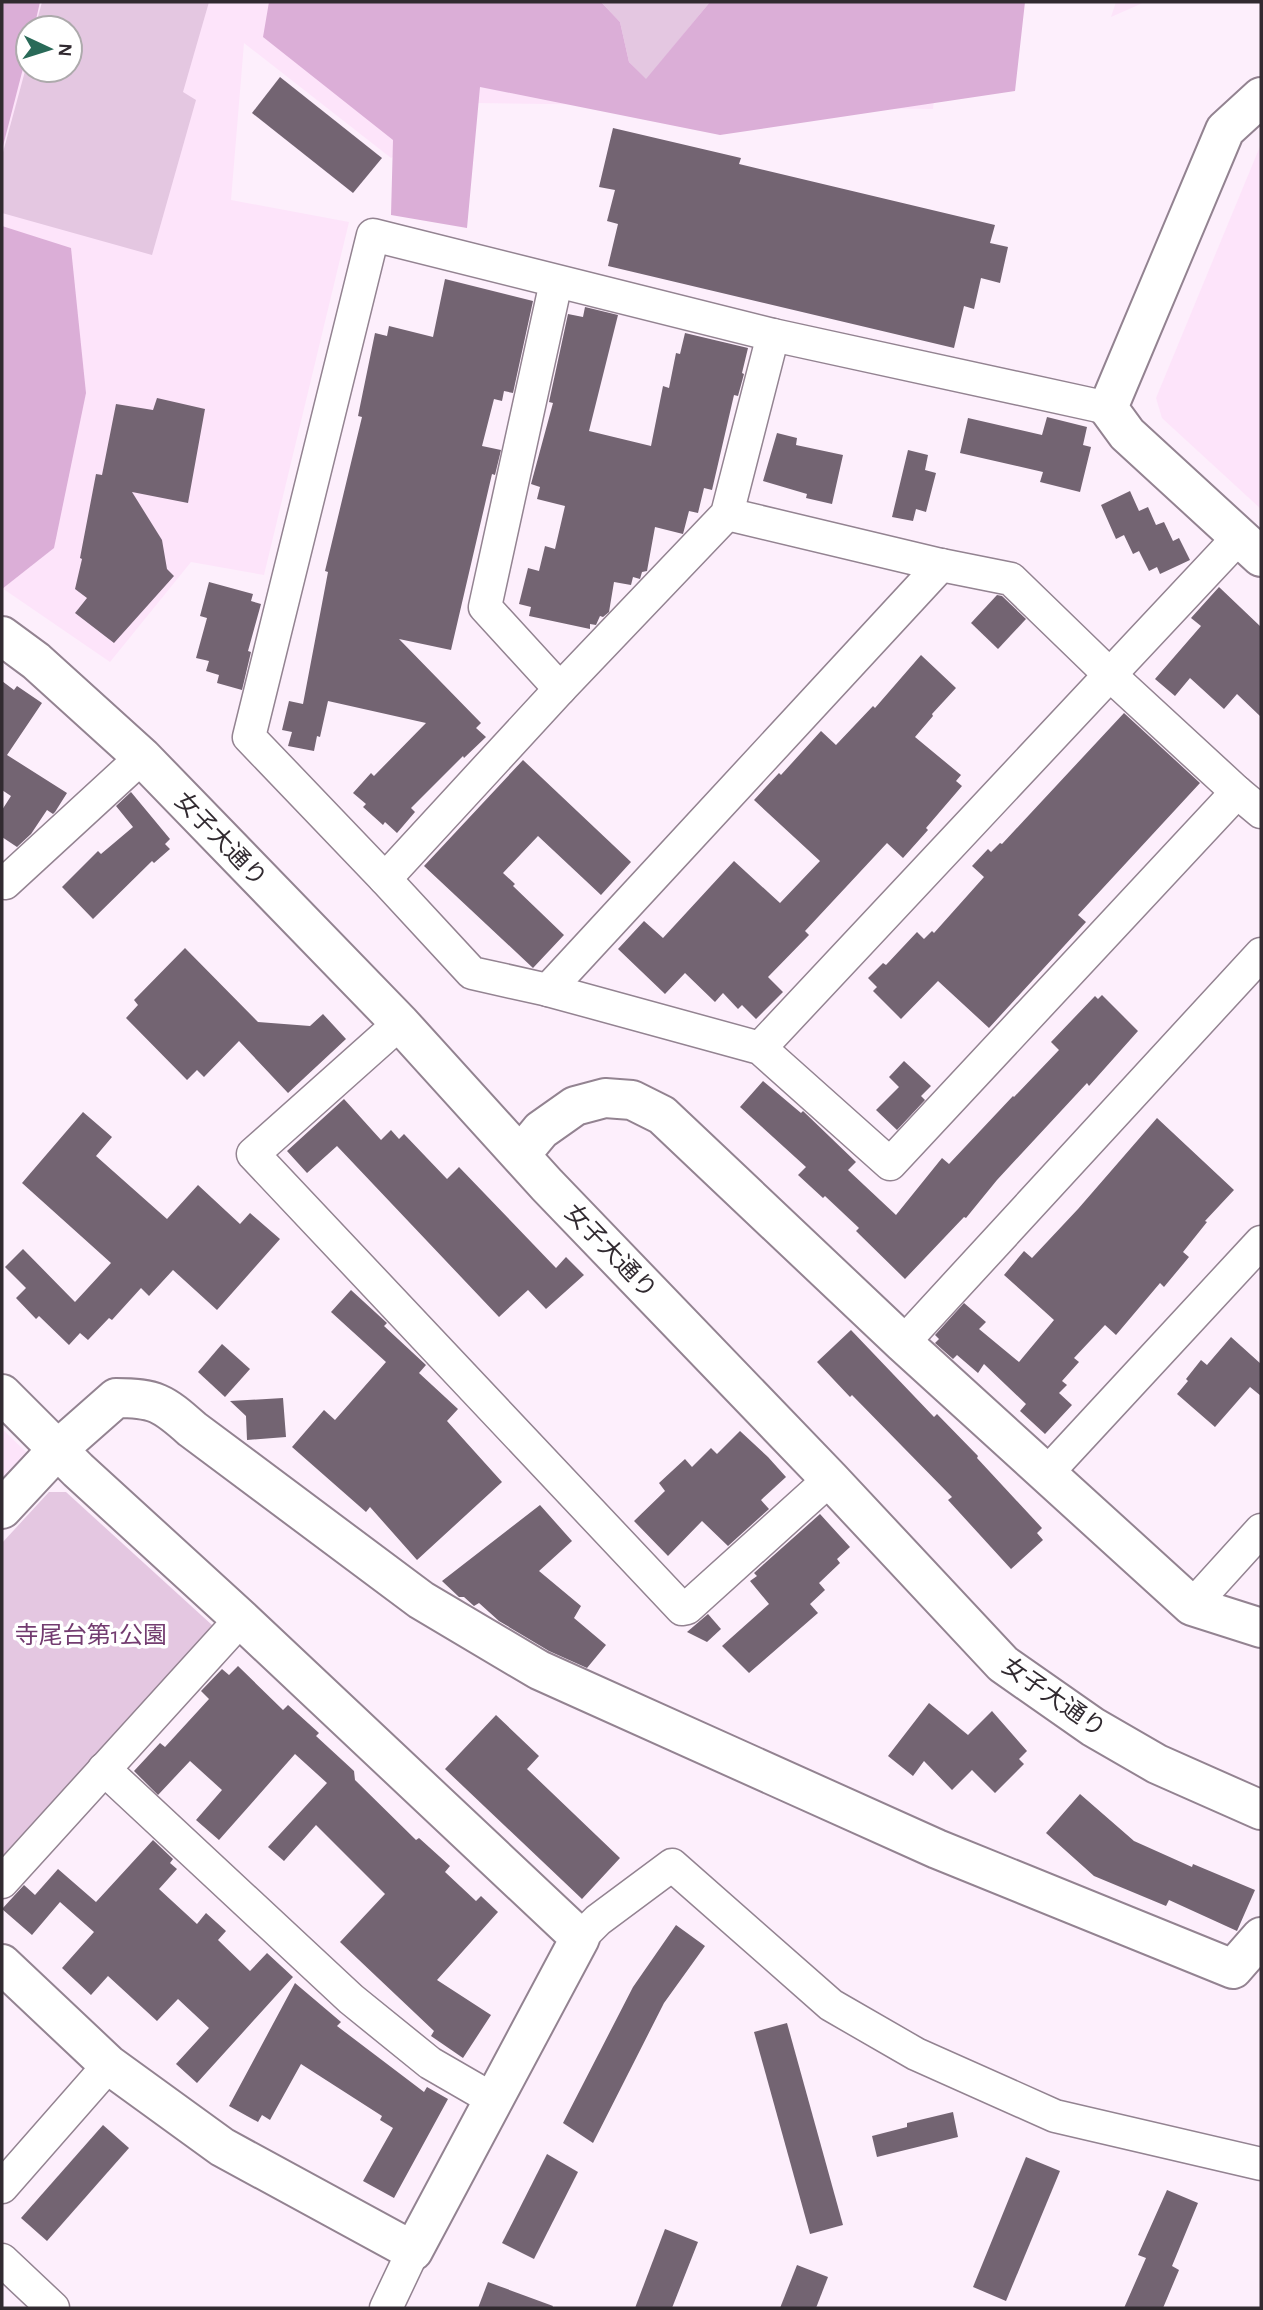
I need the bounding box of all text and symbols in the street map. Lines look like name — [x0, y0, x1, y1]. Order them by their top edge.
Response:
north arrow — [14, 14, 84, 84]
text: N — [55, 43, 74, 57]
street label: 女子大通り — [170, 787, 272, 891]
street label: 女子大通り — [560, 1199, 662, 1303]
park label: 寺尾台第1公園 — [15, 1622, 167, 1648]
street label: 女子大通り — [997, 1652, 1111, 1742]

